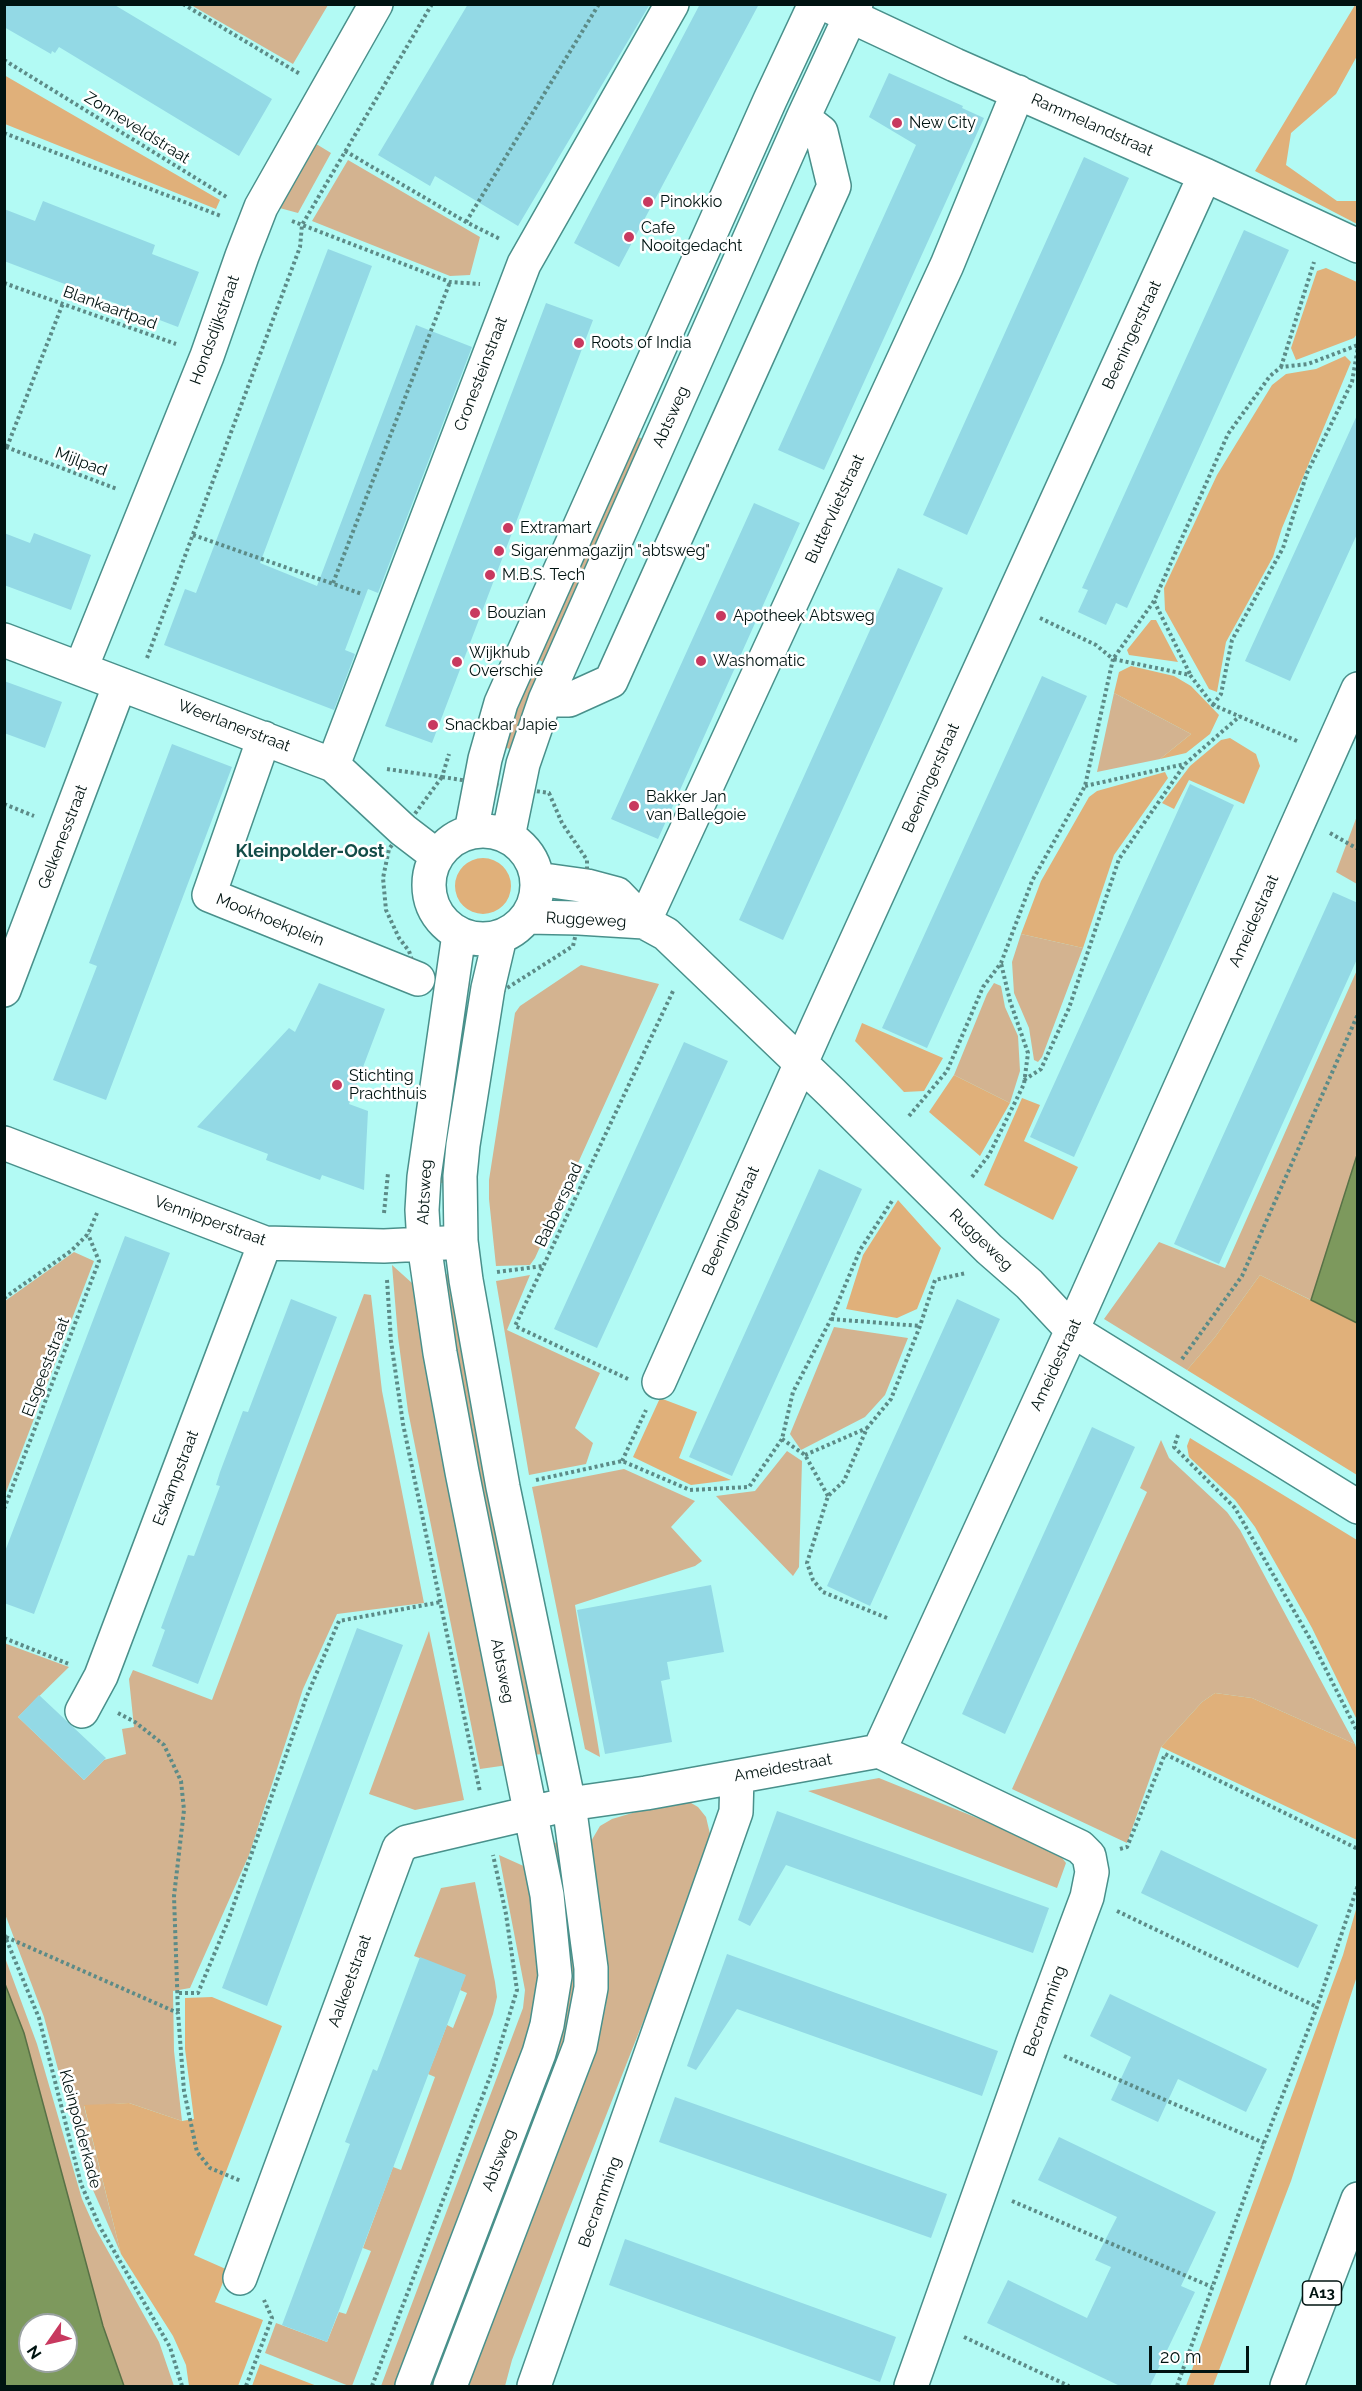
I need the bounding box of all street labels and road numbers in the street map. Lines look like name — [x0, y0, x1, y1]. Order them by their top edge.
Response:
street label: Zonneveldstraat — [81, 88, 193, 168]
street label: Rammelandstraat — [1028, 89, 1156, 161]
street label: Hondsdijkstraat — [186, 273, 244, 387]
street label: Beeningerstraat — [1098, 278, 1166, 392]
street label: Blankaartpad — [60, 282, 160, 334]
street label: Cronesteinstraat — [450, 314, 512, 434]
street label: Abtsweg — [649, 383, 693, 451]
street label: Mijlpad — [52, 443, 110, 481]
street label: Buttervlietstraat — [801, 451, 869, 567]
street label: Weerlanerstraat — [175, 696, 293, 756]
street label: Beeningerstraat — [898, 720, 964, 836]
street label: Gelkenesstraat — [34, 782, 92, 892]
street label: Ameidestraat — [1225, 872, 1283, 970]
street label: Mookhoekplein — [213, 890, 327, 950]
street label: Ruggeweg — [545, 908, 627, 932]
street label: Abtsweg — [414, 1159, 436, 1225]
street label: Babberspad — [531, 1160, 587, 1250]
street label: Beeningerstraat — [698, 1163, 764, 1279]
street label: Vennipperstraat — [152, 1192, 268, 1250]
street label: Ruggeweg — [945, 1205, 1017, 1275]
street label: Elsgeeststraat — [18, 1315, 74, 1419]
street label: Ameidestraat — [1026, 1316, 1086, 1414]
street label: Eskampstraat — [149, 1428, 203, 1528]
street label: Abtsweg — [486, 1637, 518, 1705]
street label: Ameidestraat — [733, 1750, 833, 1786]
street label: Aalkeetstraat — [324, 1932, 376, 2030]
street label: Becramming — [1020, 1963, 1070, 2059]
street label: Kleinpolderkade — [55, 2068, 105, 2190]
street label: Abtsweg — [478, 2126, 520, 2194]
street label: Becramming — [575, 2154, 625, 2250]
road number: A13 — [1302, 2281, 1342, 2305]

